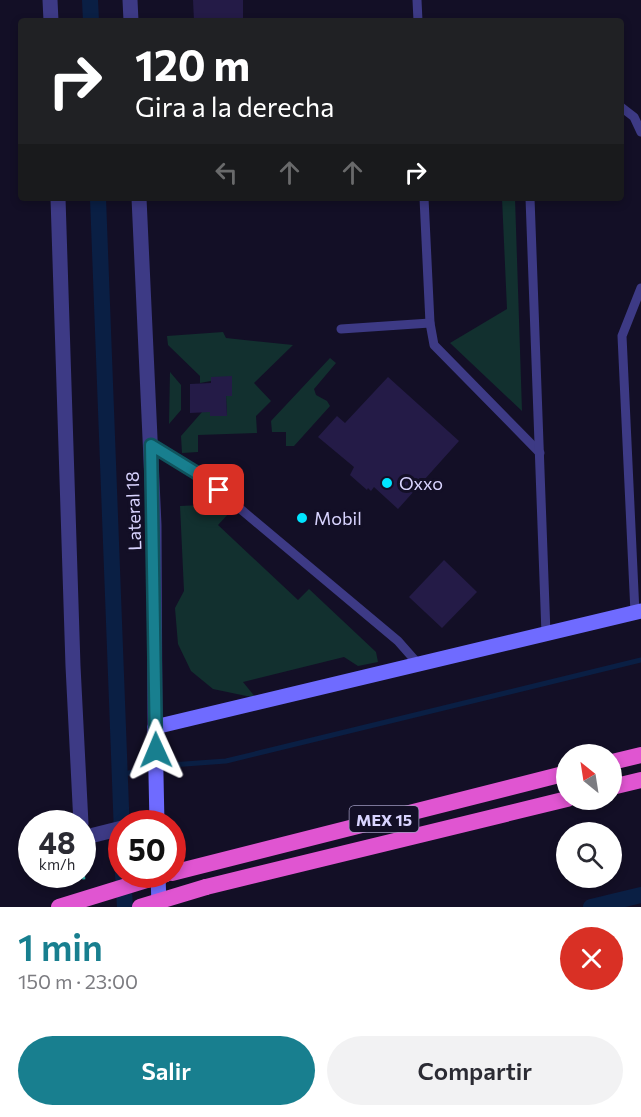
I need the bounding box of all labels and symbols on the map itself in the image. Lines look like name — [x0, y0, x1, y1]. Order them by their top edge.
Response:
pin — [193, 464, 244, 515]
street label: Lateral 18 — [121, 471, 145, 551]
place label: Oxxo — [399, 472, 443, 494]
marker: Oxxo — [380, 476, 394, 490]
place label: Mobil — [314, 507, 362, 529]
marker: Mobil — [295, 511, 309, 525]
position arrow — [124, 718, 188, 782]
north arrow — [556, 744, 622, 810]
road number: MEX 15 — [350, 806, 418, 832]
speed limit sign: 50 — [108, 810, 186, 888]

